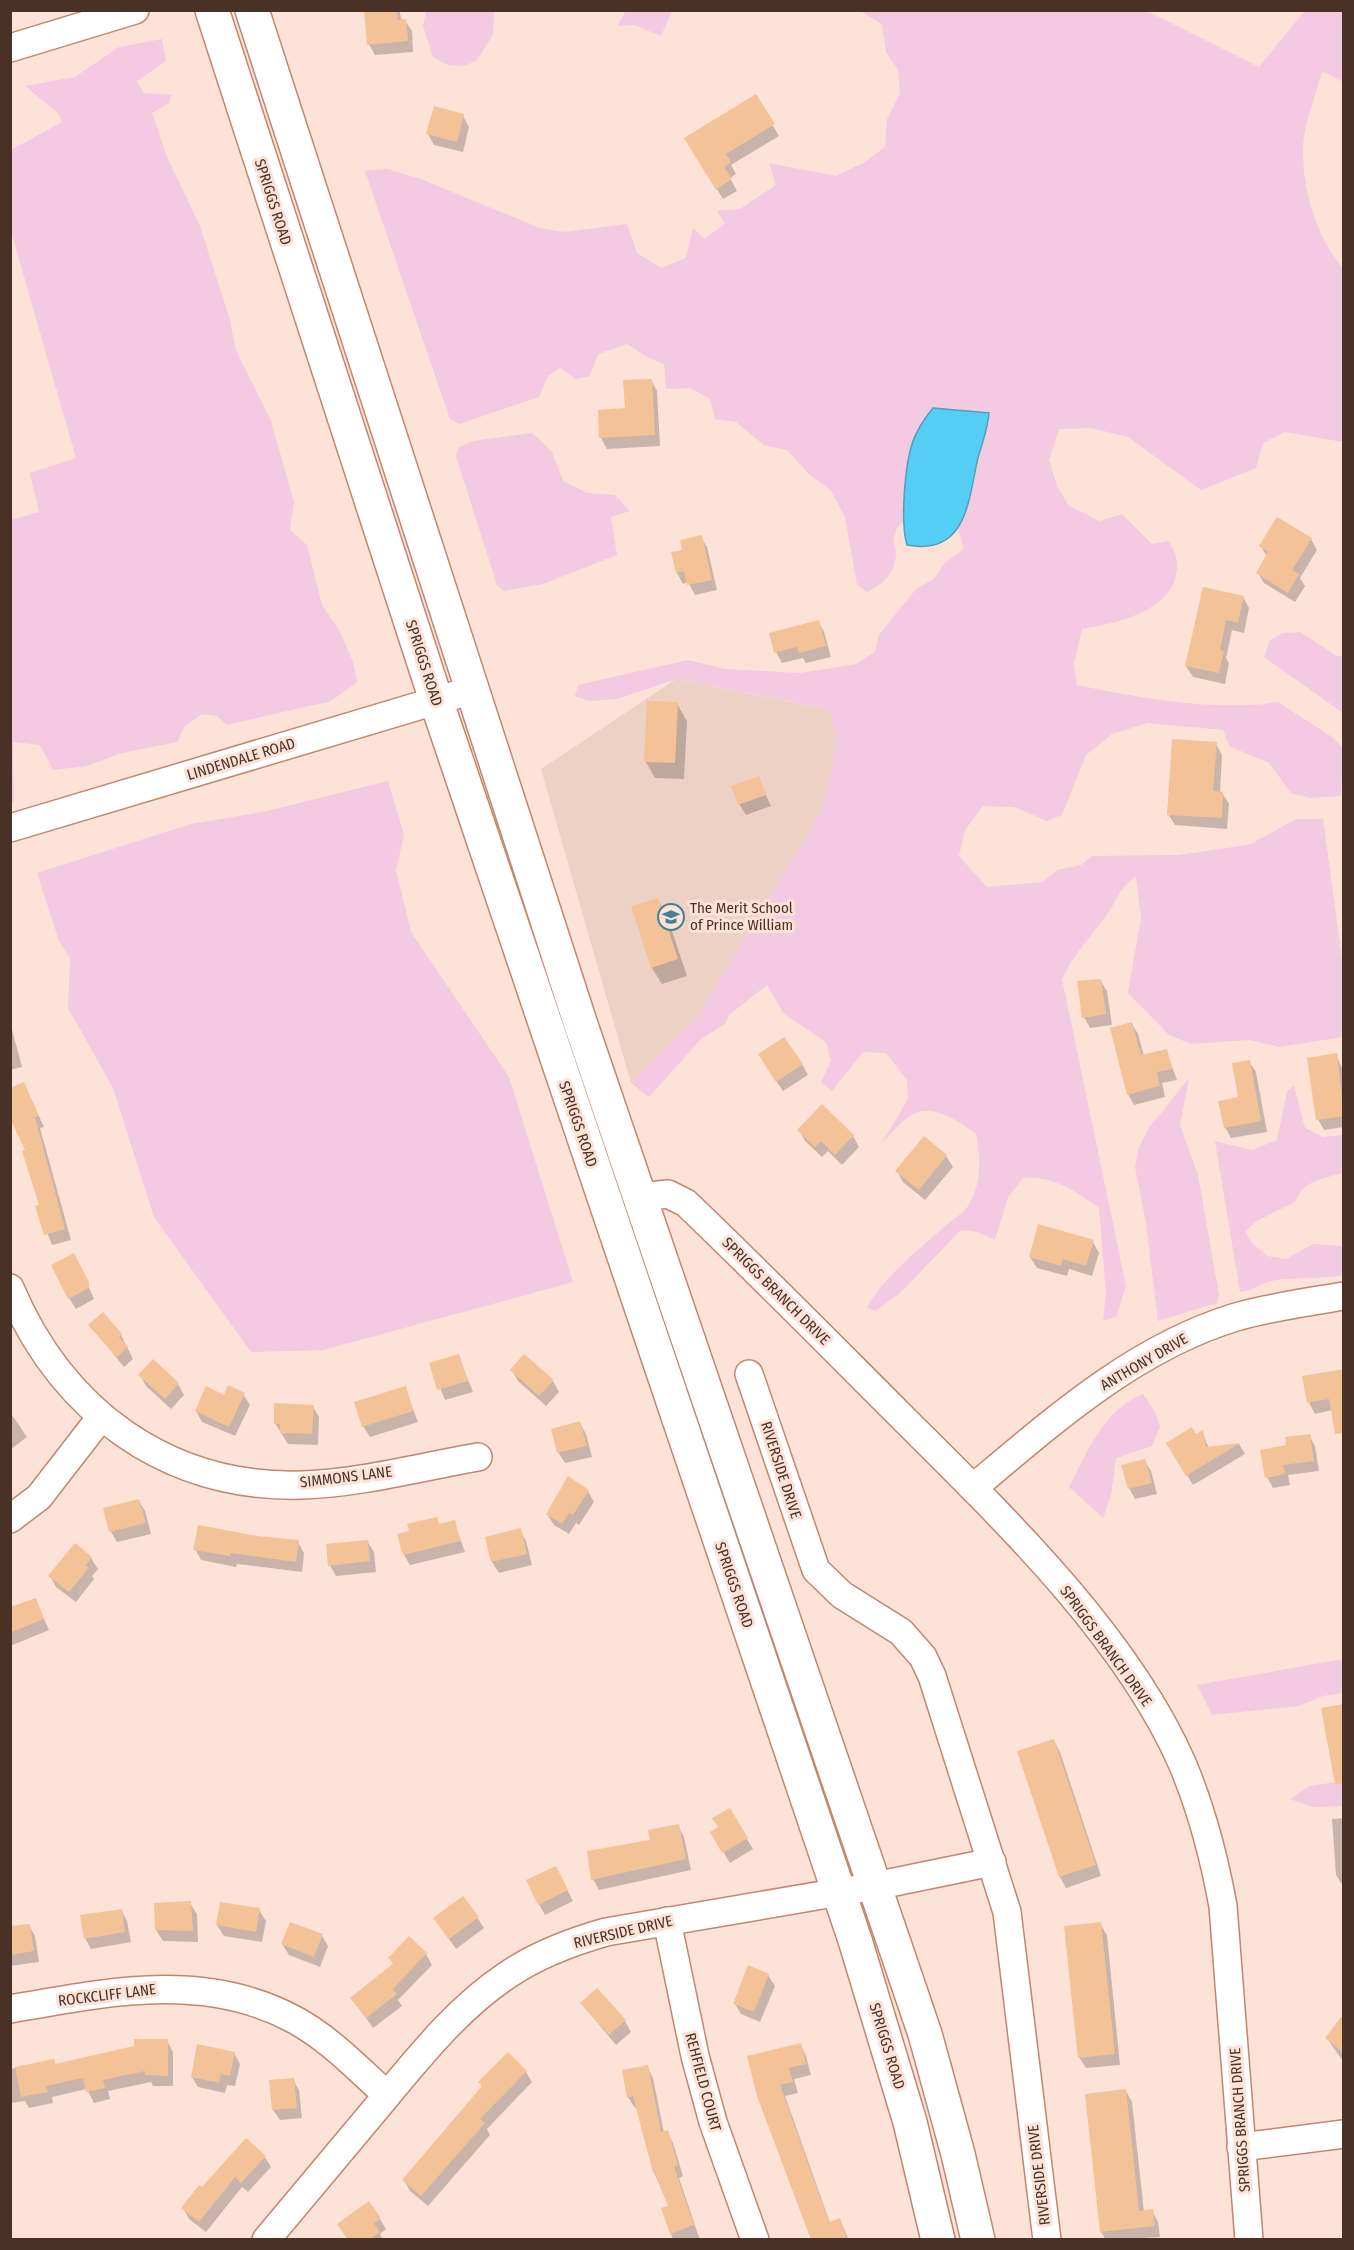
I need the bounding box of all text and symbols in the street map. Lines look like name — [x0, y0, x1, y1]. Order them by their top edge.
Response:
street label: SPRIGGS ROAD — [251, 157, 295, 247]
street label: SPRIGGS ROAD — [402, 618, 446, 708]
street label: LINDENDALE ROAD — [185, 734, 297, 784]
place label: The Merit School of Prince William — [690, 899, 793, 934]
school or university icon: The Merit School of Prince William — [656, 902, 686, 932]
street label: SPRIGGS ROAD — [555, 1079, 601, 1169]
street label: SPRIGGS BRANCH DRIVE — [718, 1233, 834, 1349]
street label: ANTHONY DRIVE — [1097, 1330, 1191, 1394]
street label: RIVERSIDE DRIVE — [757, 1419, 805, 1521]
street label: SIMMONS LANE — [299, 1462, 393, 1492]
street label: SPRIGGS ROAD — [711, 1540, 757, 1630]
street label: SPRIGGS BRANCH DRIVE — [1056, 1582, 1156, 1710]
street label: RIVERSIDE DRIVE — [572, 1912, 674, 1952]
street label: ROCKCLIFF LANE — [57, 1980, 157, 2010]
street label: SPRIGGS ROAD — [865, 2001, 909, 2091]
street label: REHFIELD COURT — [681, 2031, 725, 2133]
street label: SPRIGGS BRANCH DRIVE — [1226, 2047, 1254, 2193]
street label: RIVERSIDE DRIVE — [1024, 2124, 1054, 2226]

